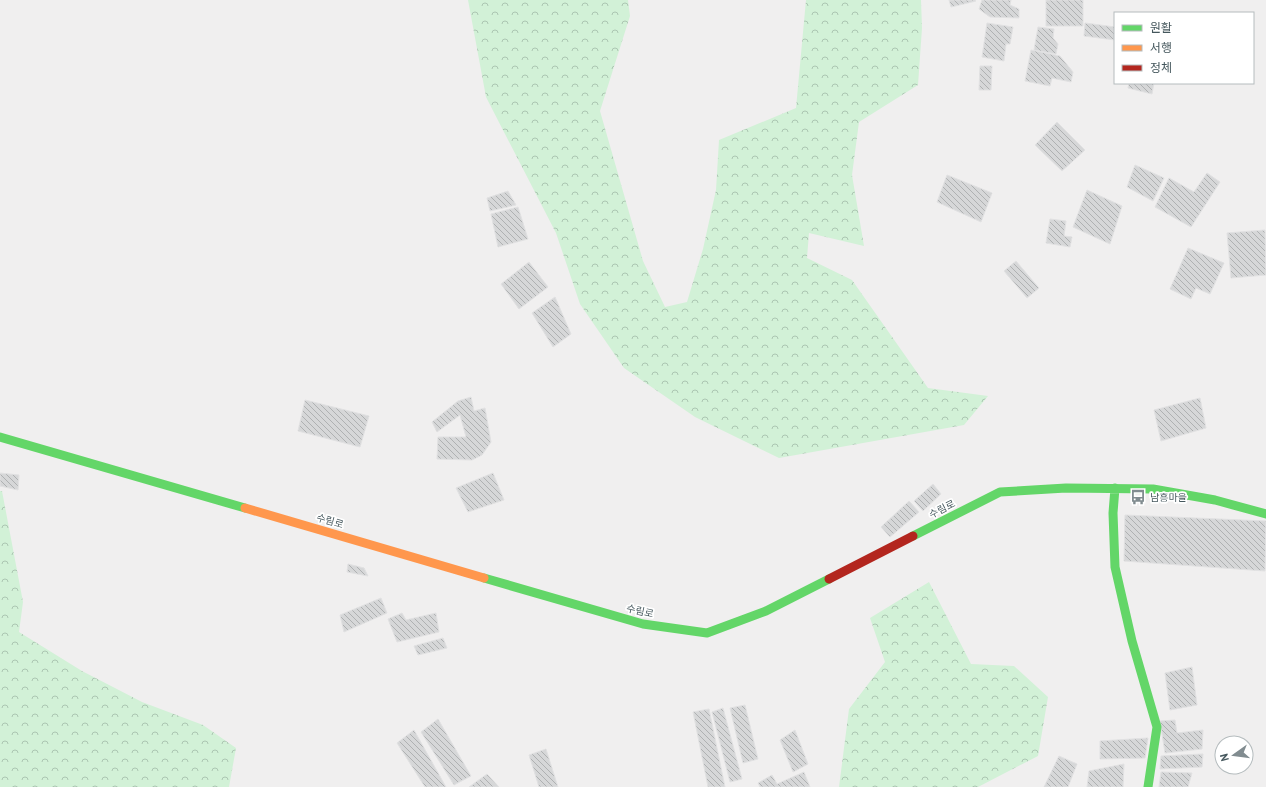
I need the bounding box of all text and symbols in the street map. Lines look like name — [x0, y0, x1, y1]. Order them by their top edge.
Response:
legend — [1114, 12, 1254, 84]
text: 원활 — [1150, 20, 1172, 35]
text: 서행 — [1150, 40, 1172, 55]
text: 정체 — [1150, 60, 1172, 75]
bus stop icon: 남흥마을 — [1129, 488, 1147, 506]
place label: 남흥마을 — [1150, 491, 1187, 504]
street label: 수림로 — [927, 497, 957, 521]
street label: 수림로 — [315, 511, 345, 531]
street label: 수림로 — [625, 602, 655, 620]
north arrow — [1214, 735, 1254, 775]
text: N — [1217, 752, 1232, 763]

